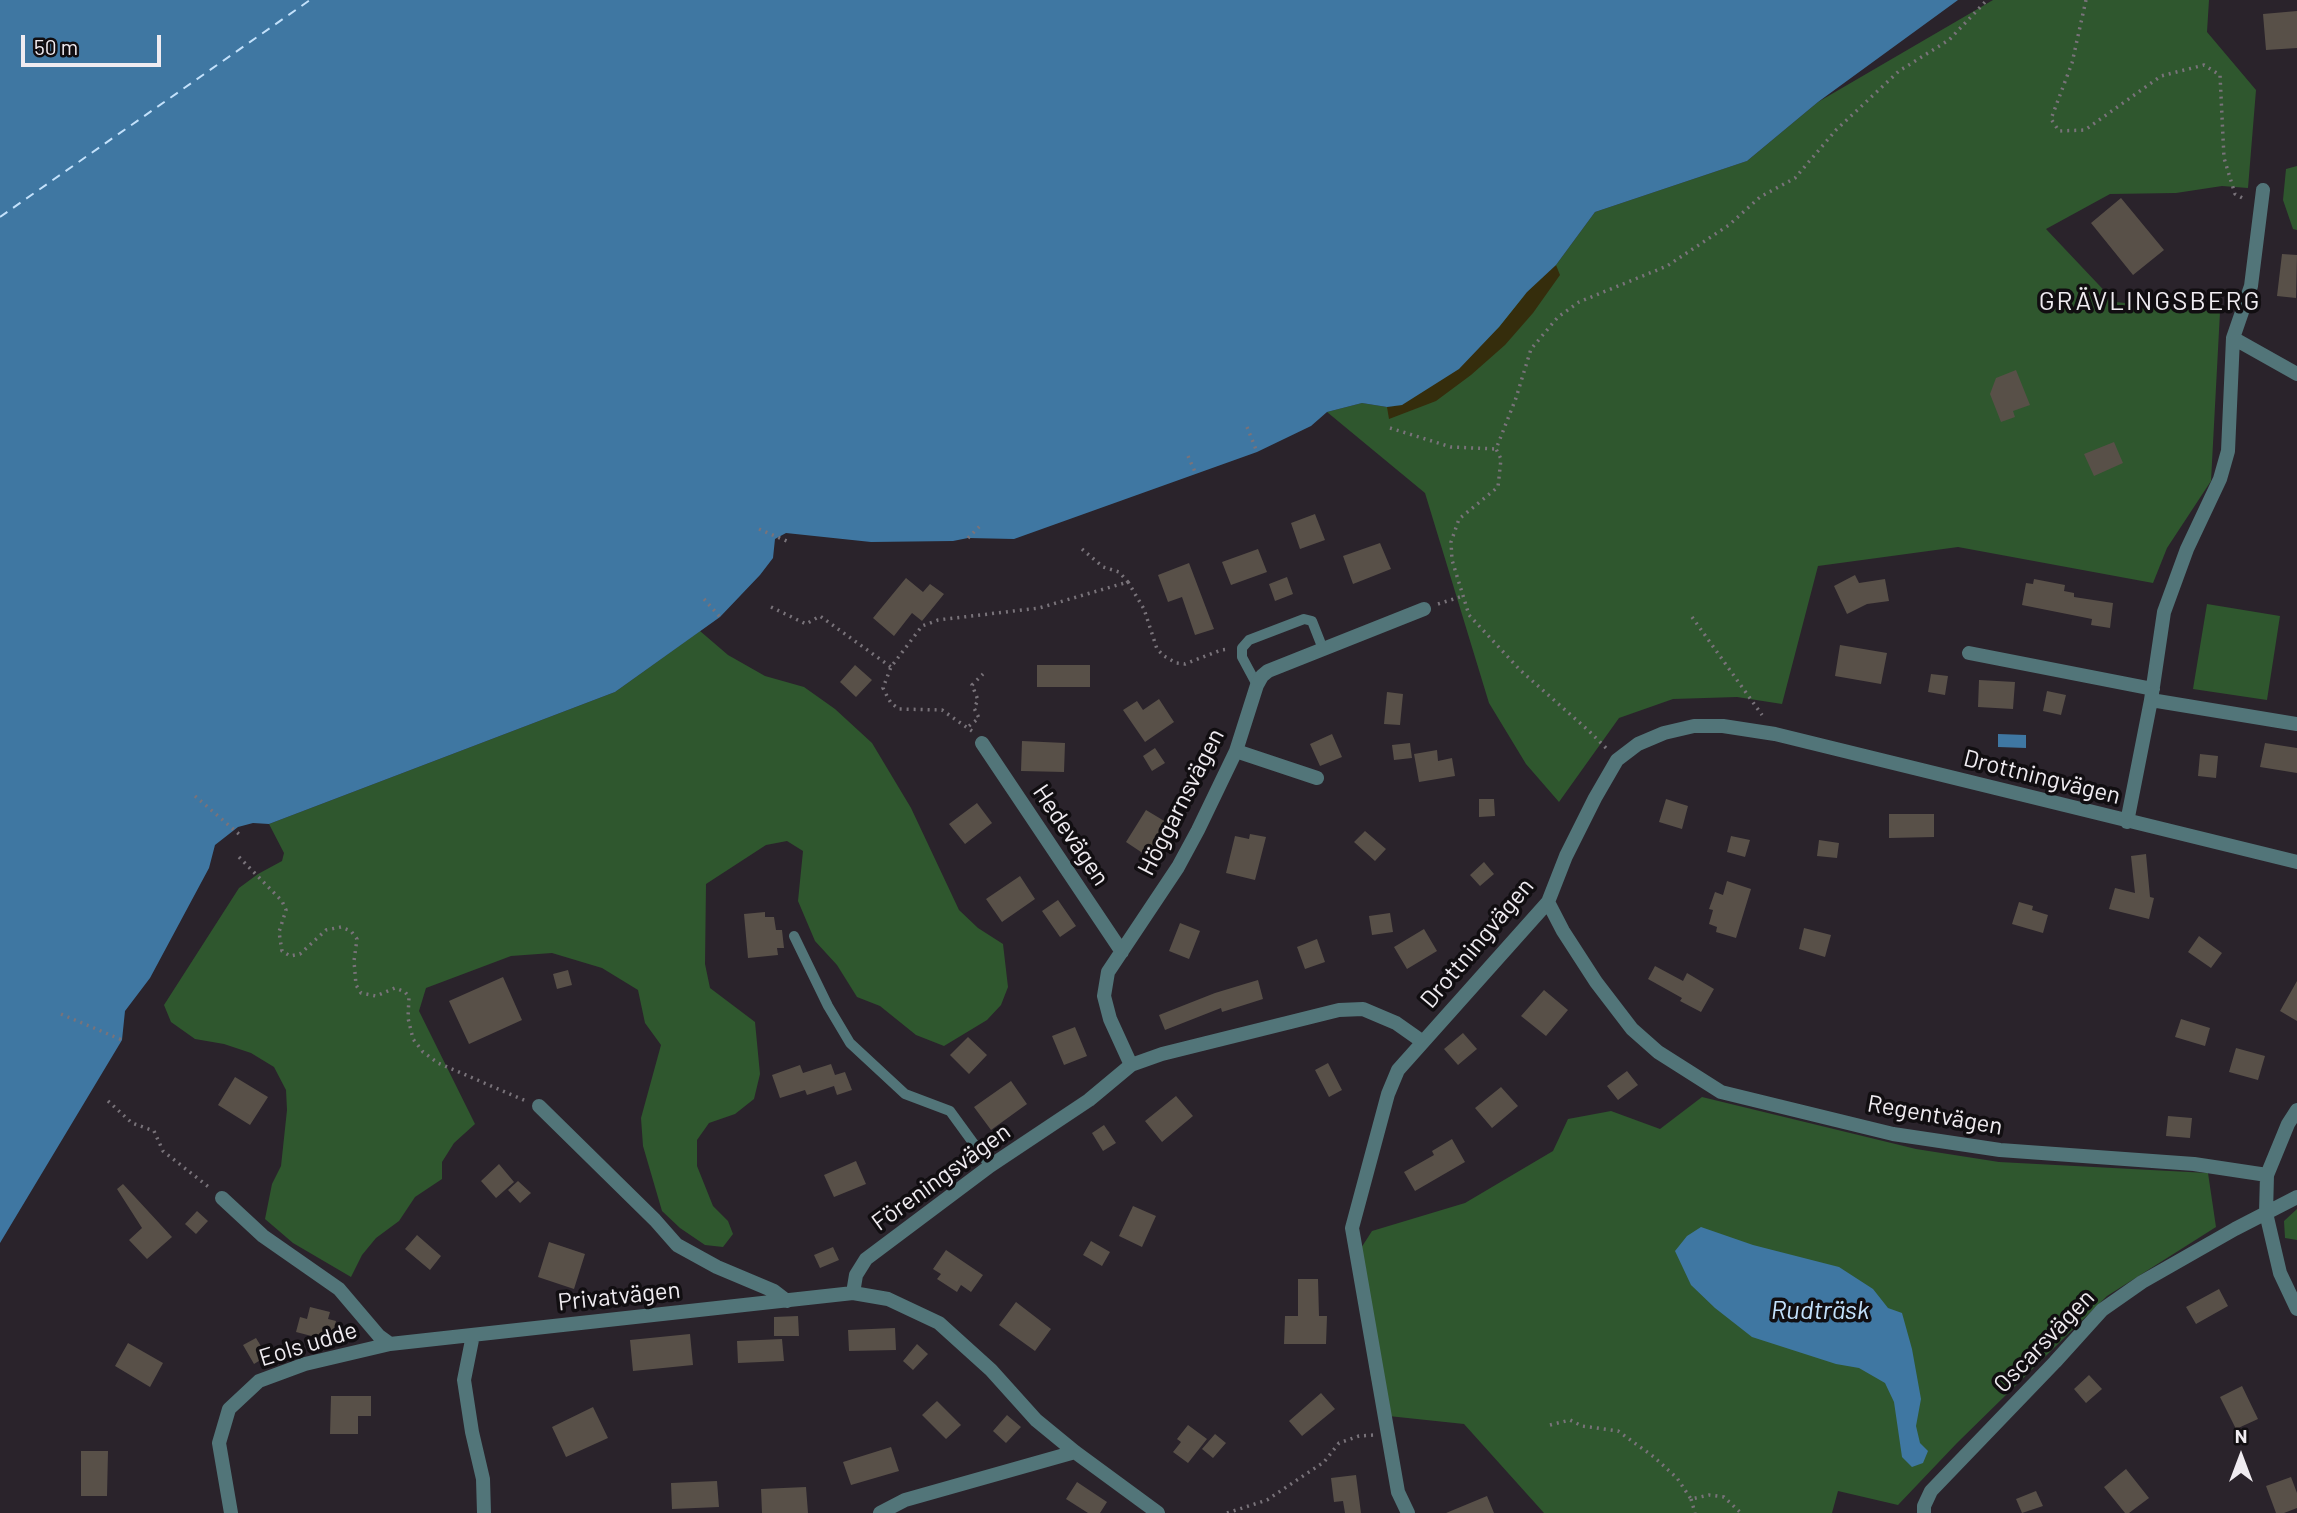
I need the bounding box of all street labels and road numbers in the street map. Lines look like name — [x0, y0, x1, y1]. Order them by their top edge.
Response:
street label: Höggarnsvägen — [1132, 724, 1230, 880]
street label: Drottningvägen — [1961, 744, 2123, 810]
street label: Hedevägen — [1027, 779, 1115, 891]
street label: Drottningvägen — [1414, 872, 1540, 1014]
street label: Regentvägen — [1865, 1089, 2005, 1141]
street label: Föreningsvägen — [866, 1117, 1016, 1237]
street label: Privatvägen — [556, 1275, 682, 1317]
street label: Oscarsvägen — [1988, 1283, 2100, 1399]
street label: Eols udde — [255, 1315, 361, 1373]

